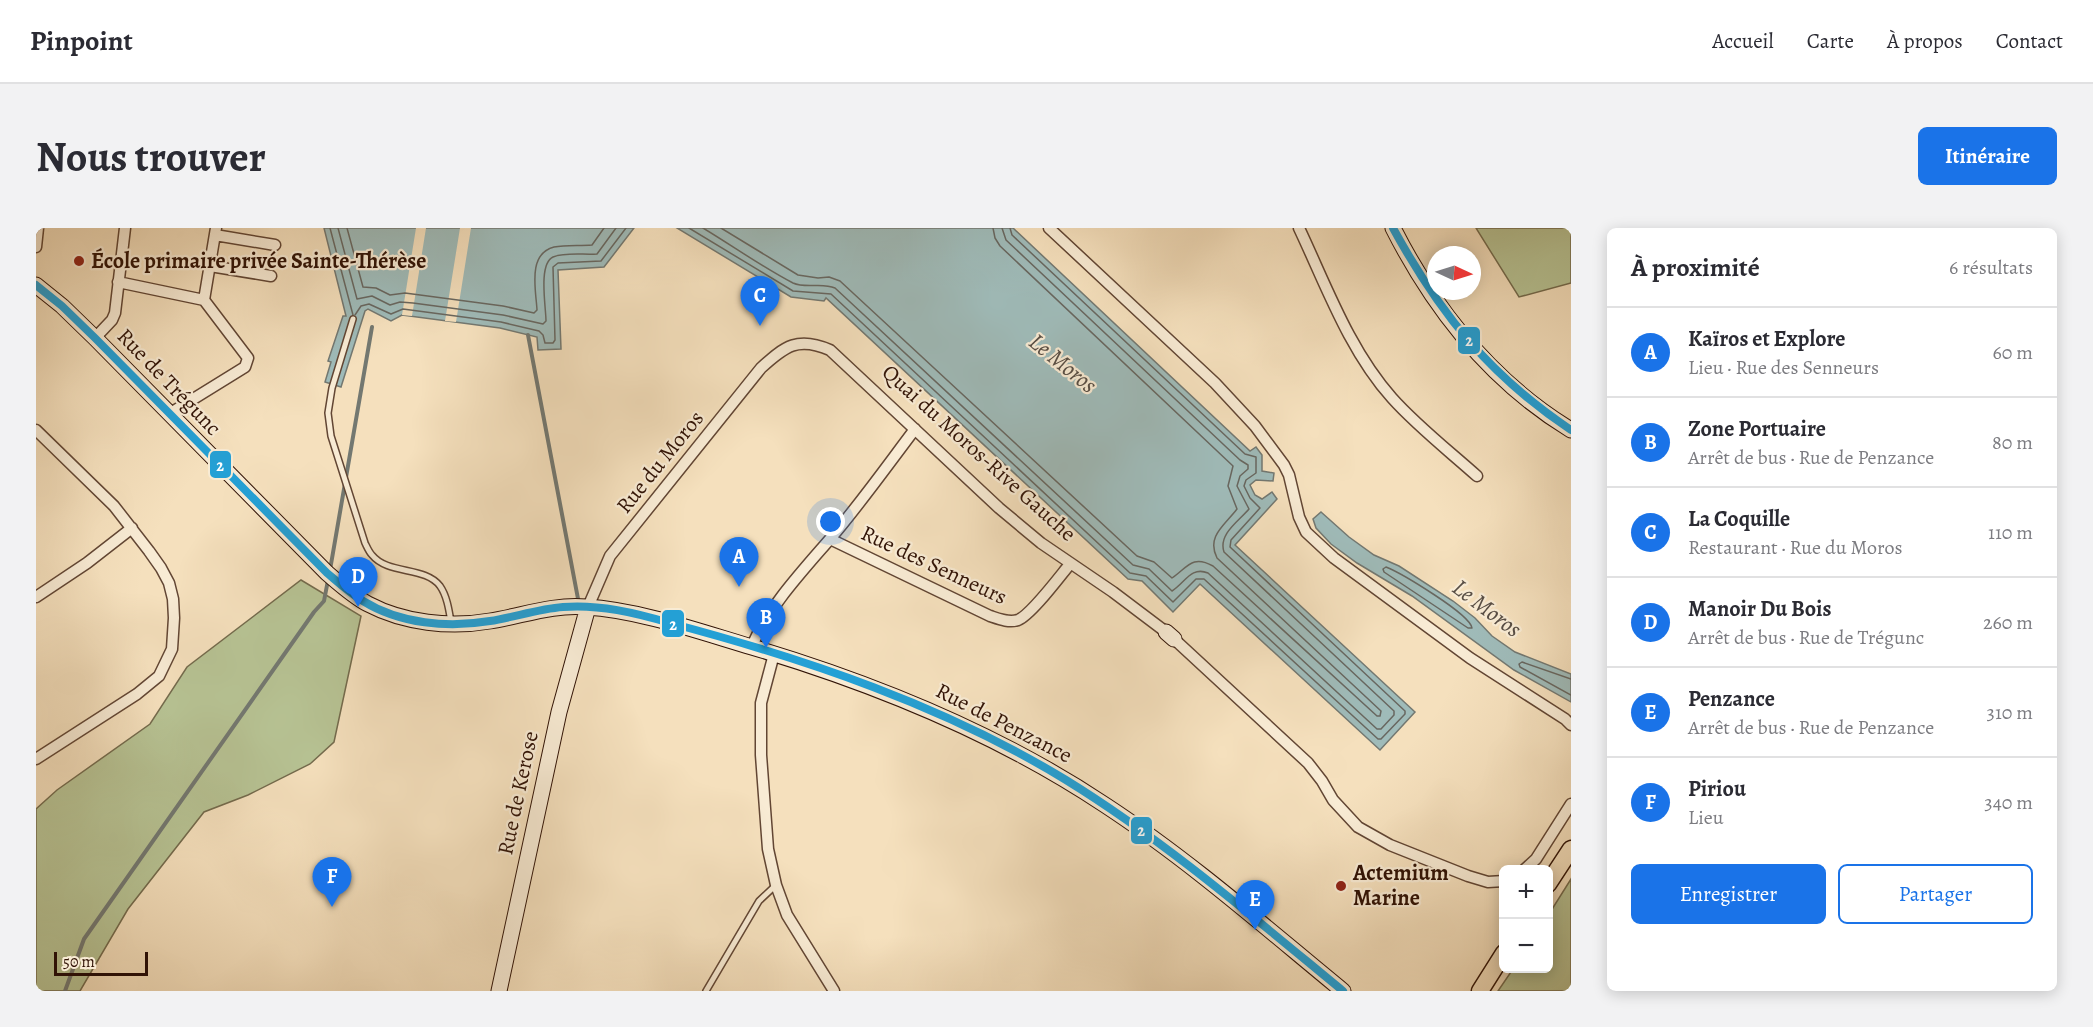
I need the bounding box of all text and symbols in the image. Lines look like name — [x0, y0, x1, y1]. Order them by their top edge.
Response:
text: Pinpoint — [30, 22, 133, 60]
text: Accueil — [1712, 27, 1774, 55]
text: Carte — [1807, 27, 1854, 55]
text: À propos — [1887, 27, 1963, 55]
text: Contact — [1996, 27, 2063, 55]
button: Itinéraire — [1918, 127, 2057, 185]
text: Nous trouver — [36, 128, 266, 185]
place label: École primaire privée Sainte-Thérèse — [91, 246, 427, 276]
north arrow — [1427, 246, 1481, 300]
text: À proximité — [1631, 250, 1760, 285]
marker: École primaire privée Sainte-Thérèse — [72, 254, 86, 268]
text: 6 résultats — [1949, 254, 2033, 281]
pin: C — [740, 276, 780, 326]
street label: Rue de Trégunc — [110, 322, 228, 442]
text: Kaïros et Explore — [1688, 324, 1846, 354]
water label: Le Moros — [1022, 326, 1104, 400]
line badge: 2 — [1457, 326, 1481, 355]
text: 2 — [1465, 330, 1473, 352]
text: A — [1644, 339, 1657, 366]
text: 60 m — [1993, 339, 2033, 366]
text: Lieu · Rue des Senneurs — [1688, 354, 1879, 381]
street label: Quai du Moros-Rive Gauche — [875, 358, 1083, 548]
street label: Rue du Moros — [609, 404, 711, 520]
text: Zone Portuaire — [1688, 414, 1826, 444]
text: B — [1644, 429, 1657, 456]
text: 80 m — [1992, 429, 2033, 456]
text: Arrêt de bus · Rue de Penzance — [1688, 444, 1934, 471]
line badge: 2 — [209, 450, 232, 479]
text: 2 — [216, 455, 224, 477]
text: La Coquille — [1688, 504, 1790, 534]
your location — [816, 507, 845, 536]
street label: Rue des Senneurs — [856, 518, 1012, 612]
text: C — [1644, 519, 1657, 546]
text: 110 m — [1988, 519, 2033, 546]
text: Restaurant · Rue du Moros — [1688, 534, 1902, 561]
pin: A — [720, 538, 758, 587]
pin: D — [338, 558, 378, 607]
water label: Le Moros — [1446, 571, 1528, 645]
text: Manoir Du Bois — [1688, 594, 1831, 624]
pin: B — [746, 598, 786, 648]
line badge: 2 — [661, 609, 685, 638]
text: D — [1644, 609, 1657, 636]
text: 260 m — [1983, 609, 2033, 636]
text: 2 — [669, 614, 677, 636]
text: Arrêt de bus · Rue de Trégunc — [1688, 624, 1924, 651]
street label: Rue de Penzance — [931, 676, 1077, 770]
text: Penzance — [1688, 684, 1775, 714]
text: E — [1645, 699, 1656, 726]
text: 310 m — [1987, 699, 2033, 726]
text: Arrêt de bus · Rue de Penzance — [1688, 714, 1934, 741]
street label: Rue de Kerose — [490, 728, 546, 858]
text: Piriou — [1688, 774, 1746, 804]
text: F — [1645, 789, 1656, 816]
text: 340 m — [1984, 789, 2033, 816]
text: Lieu — [1688, 804, 1724, 831]
line badge: 2 — [1130, 816, 1153, 845]
text: 2 — [1137, 820, 1145, 842]
pin: F — [312, 858, 352, 907]
place label: Actemium Marine — [1352, 858, 1449, 913]
button: Enregistrer — [1631, 864, 1826, 924]
button: Partager — [1838, 864, 2033, 924]
map controls — [1499, 865, 1553, 973]
button: + — [1499, 865, 1553, 919]
marker: Actemium Marine — [1334, 879, 1348, 893]
pin: E — [1236, 880, 1274, 930]
button: − — [1499, 919, 1553, 973]
scale bar — [54, 949, 148, 976]
text: 50 m — [63, 951, 95, 973]

